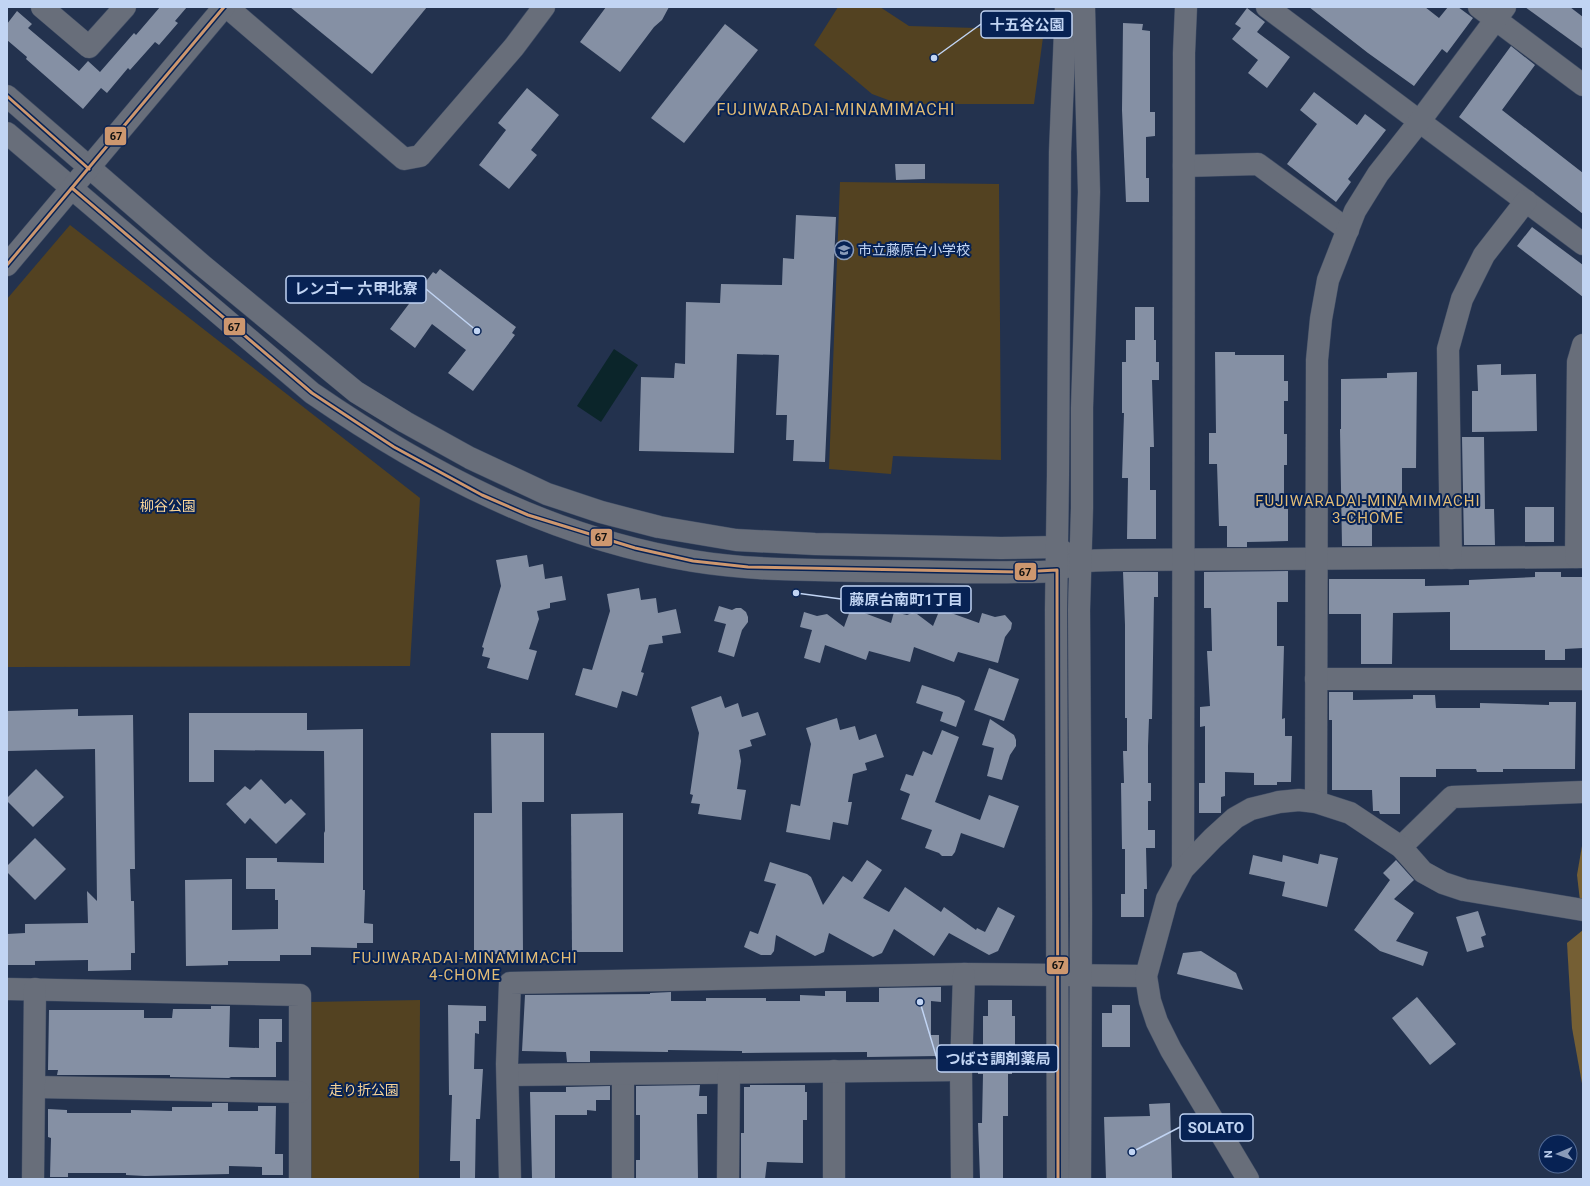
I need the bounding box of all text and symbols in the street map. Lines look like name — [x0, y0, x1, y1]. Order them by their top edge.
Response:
callout: 十五谷公園 — [981, 11, 1072, 38]
text: 十五谷公園 — [989, 16, 1065, 34]
district label: FUJIWARADAI-MINAMIMACHI — [717, 100, 955, 119]
line badge: 67 — [104, 126, 127, 146]
text: 67 — [110, 130, 122, 143]
school or university icon: 市立藤原台小学校 — [833, 239, 855, 261]
place label: 市立藤原台小学校 — [858, 242, 970, 258]
callout: レンゴー 六甲北寮 — [286, 276, 426, 303]
text: レンゴー 六甲北寮 — [294, 280, 418, 298]
line badge: 67 — [223, 317, 246, 336]
text: 67 — [228, 321, 240, 334]
district label: FUJIWARADAI-MINAMIMACHI 3-CHOME — [1255, 492, 1481, 527]
park label: 柳谷公園 — [140, 498, 196, 514]
line badge: 67 — [590, 528, 613, 547]
text: 67 — [595, 531, 607, 544]
line badge: 67 — [1014, 562, 1037, 581]
text: 67 — [1019, 566, 1031, 579]
callout: 藤原台南町1丁目 — [841, 586, 971, 613]
text: 藤原台南町1丁目 — [849, 591, 963, 609]
district label: FUJIWARADAI-MINAMIMACHI 4-CHOME — [352, 949, 578, 984]
line badge: 67 — [1046, 956, 1069, 975]
text: 67 — [1052, 959, 1064, 972]
callout: つばさ調剤薬局 — [937, 1045, 1058, 1072]
text: つばさ調剤薬局 — [945, 1050, 1051, 1068]
park label: 走り折公園 — [329, 1082, 399, 1098]
callout: SOLATO — [1180, 1114, 1253, 1141]
text: SOLATO — [1188, 1119, 1244, 1137]
north arrow — [1538, 1134, 1578, 1174]
text: N — [1542, 1150, 1555, 1158]

